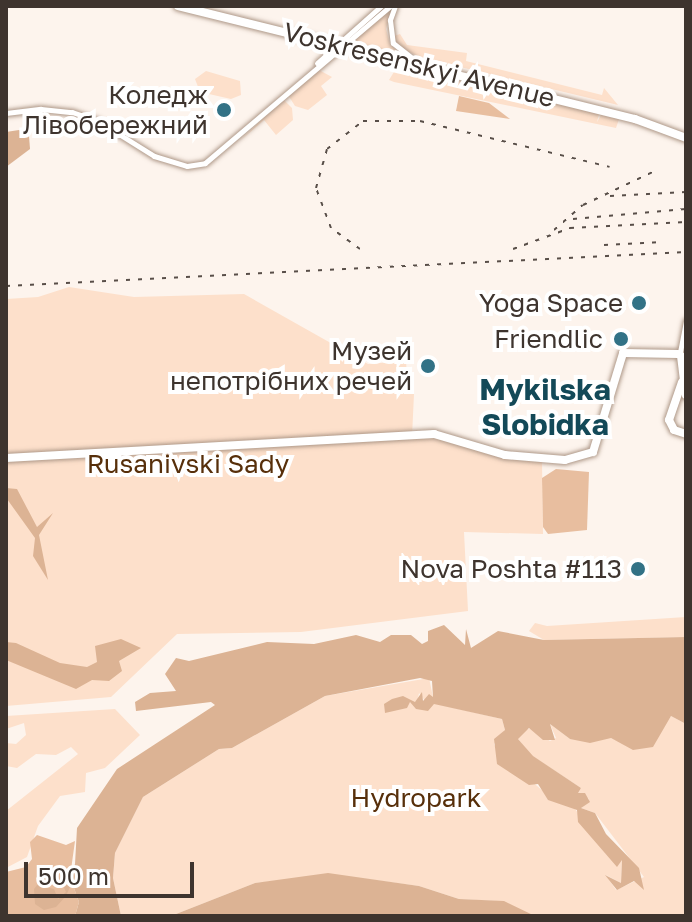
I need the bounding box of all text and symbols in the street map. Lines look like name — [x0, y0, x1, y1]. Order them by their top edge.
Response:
street label: Voskresenskyi Avenue — [280, 16, 558, 114]
place label: Коледж Лівобережний — [23, 79, 208, 140]
marker: Коледж Лівобережний — [215, 101, 233, 119]
place label: Yoga Space — [479, 287, 623, 319]
marker: Yoga Space — [630, 294, 648, 312]
place label: Friendlic — [494, 323, 603, 355]
marker: Friendlic — [610, 328, 632, 350]
place label: Музей непотрібних речей — [170, 335, 412, 396]
marker: Музей непотрібних речей — [419, 357, 437, 375]
district label: Mykilska Slobidka — [479, 371, 611, 442]
park label: Rusanivski Sady — [87, 448, 289, 480]
place label: Nova Poshta #113 — [401, 553, 622, 585]
marker: Nova Poshta #113 — [629, 560, 647, 578]
park label: Hydropark — [351, 782, 481, 814]
scale bar — [28, 846, 198, 896]
text: 500 m — [38, 861, 109, 890]

